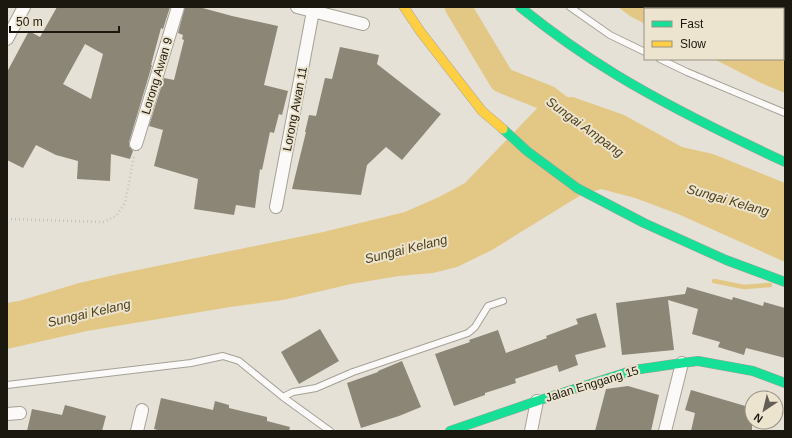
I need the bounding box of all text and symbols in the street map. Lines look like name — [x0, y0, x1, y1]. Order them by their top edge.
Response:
scale bar — [10, 8, 119, 34]
legend — [644, 8, 784, 60]
text: 50 m — [16, 15, 43, 29]
text: Fast — [680, 17, 704, 31]
street label: Lorong Awan 9 — [139, 35, 175, 116]
text: Slow — [680, 37, 706, 51]
street label: Lorong Awan 11 — [280, 65, 310, 152]
water label: Sungai Ampang — [543, 94, 627, 161]
water label: Sungai Kelang — [685, 181, 771, 219]
water label: Sungai Kelang — [363, 231, 450, 267]
water label: Sungai Kelang — [46, 296, 133, 330]
street label: Jalan Enggang 15 — [544, 363, 641, 405]
north arrow — [744, 390, 784, 430]
text: N — [752, 411, 765, 425]

